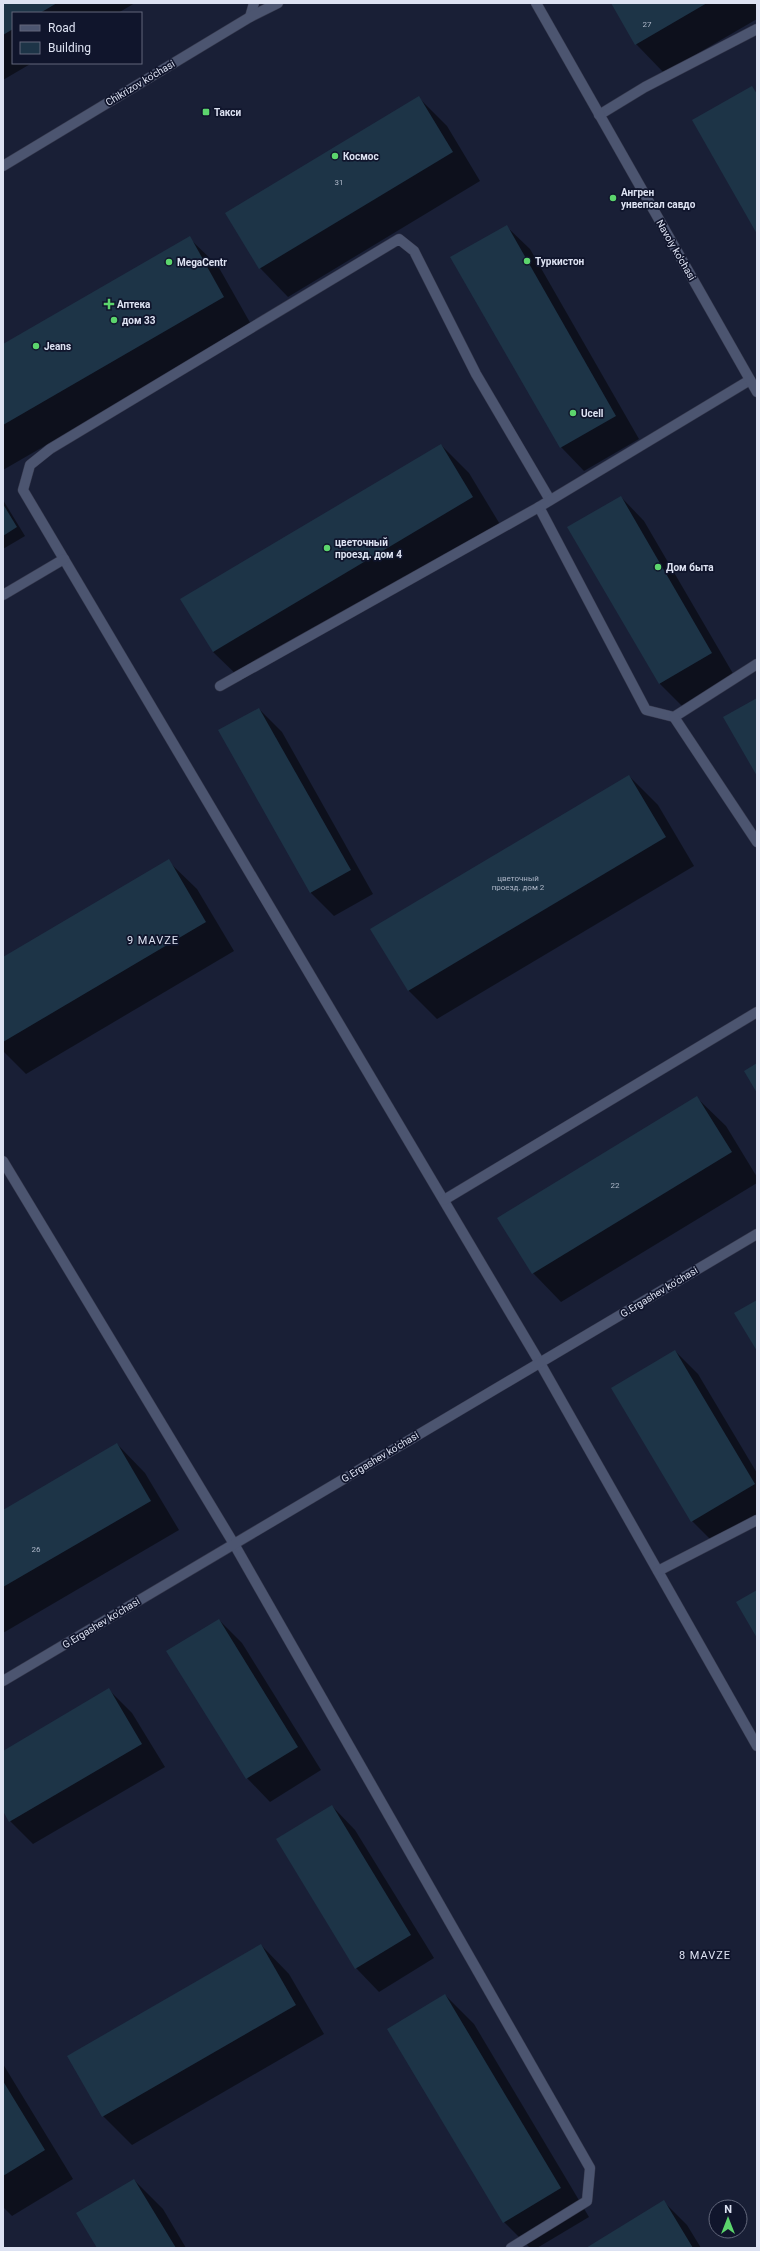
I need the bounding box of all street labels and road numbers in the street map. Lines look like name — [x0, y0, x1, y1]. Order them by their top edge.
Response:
street label: Chikrizov ko'chasi — [104, 58, 176, 108]
street label: Navoiy ko'chasi — [654, 218, 698, 282]
street label: G.Ergashev ko'chasi — [618, 1265, 700, 1319]
street label: G.Ergashev ko'chasi — [339, 1430, 421, 1484]
street label: G.Ergashev ko'chasi — [60, 1596, 142, 1650]

